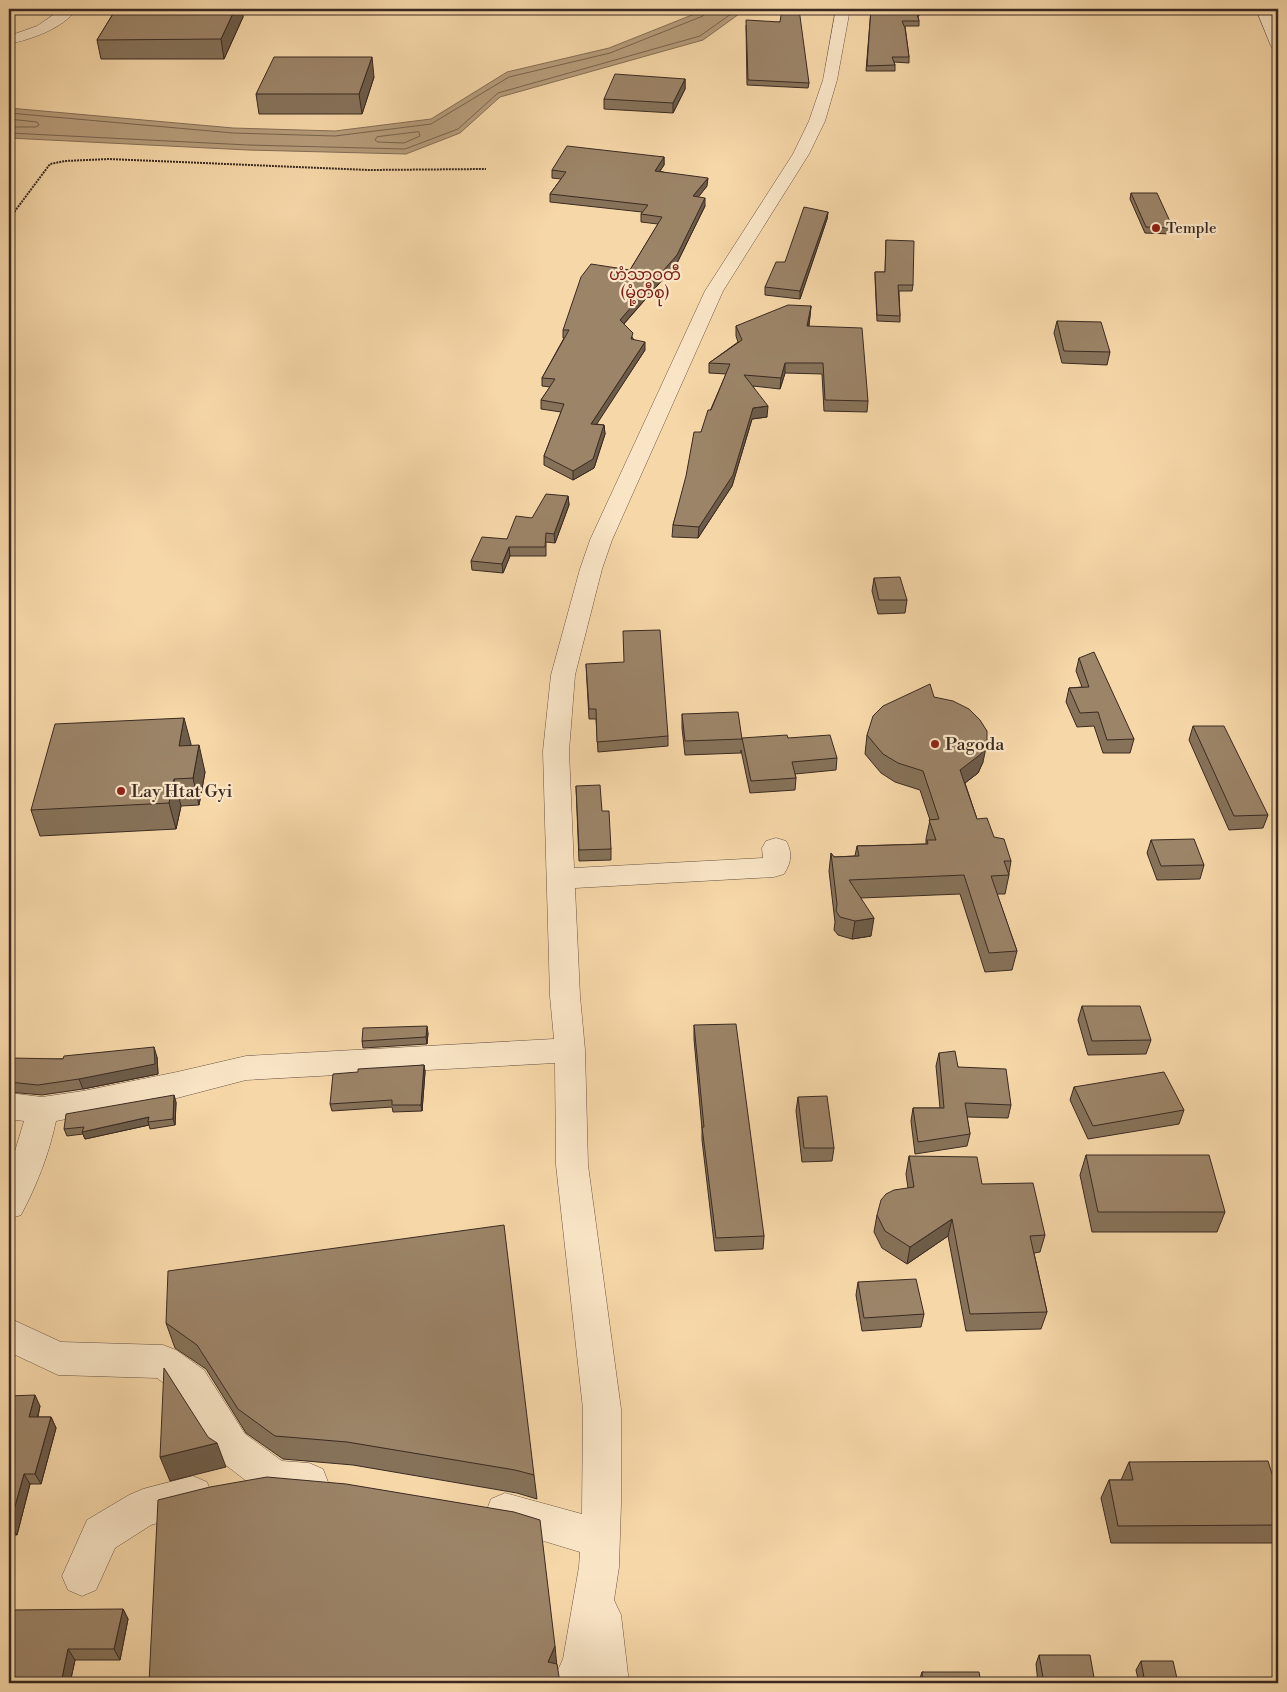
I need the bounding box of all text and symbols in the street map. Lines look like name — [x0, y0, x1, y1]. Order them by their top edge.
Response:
place label: Temple — [1166, 219, 1217, 238]
marker: Temple — [1150, 222, 1162, 234]
district label: ဟံသာဝတီ (မုံ့တီစု) — [609, 264, 681, 307]
place label: Pagoda — [945, 733, 1005, 756]
marker: Pagoda — [929, 738, 941, 750]
place label: Lay Htat Gyi — [131, 780, 233, 803]
marker: Lay Htat Gyi — [115, 785, 127, 797]

